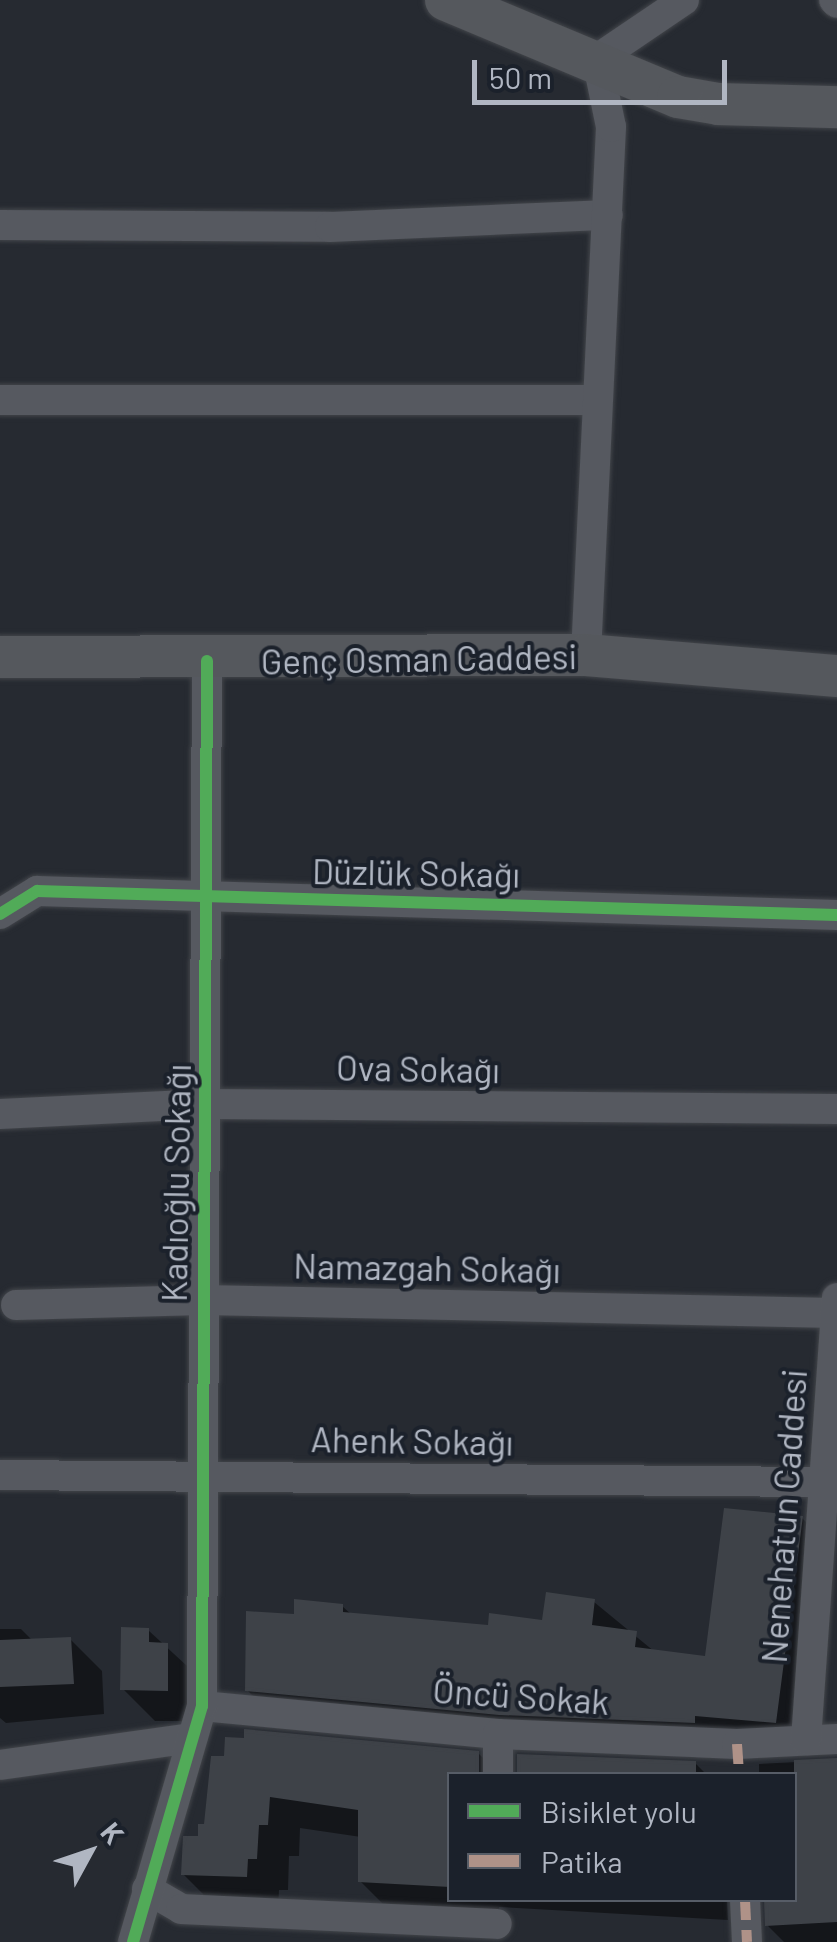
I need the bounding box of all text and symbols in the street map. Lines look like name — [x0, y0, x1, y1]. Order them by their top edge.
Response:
scale bar — [477, 40, 732, 102]
text: 50 m — [489, 59, 552, 95]
street label: Genç Osman Caddesi — [260, 634, 578, 682]
street label: Düzlük Sokağı — [312, 849, 520, 895]
street label: Ova Sokağı — [336, 1046, 500, 1090]
street label: Kadıoğlu Sokağı — [152, 1064, 198, 1302]
street label: Namazgah Sokağı — [293, 1244, 561, 1290]
street label: Nenehatun Caddesi — [752, 1368, 814, 1664]
street label: Ahenk Sokağı — [310, 1417, 514, 1463]
street label: Öncü Sokak — [431, 1668, 611, 1722]
legend — [447, 1772, 797, 1902]
text: Bisiklet yolu — [541, 1793, 697, 1829]
north arrow — [40, 1802, 140, 1902]
text: K — [94, 1815, 132, 1850]
text: Patika — [541, 1843, 623, 1879]

